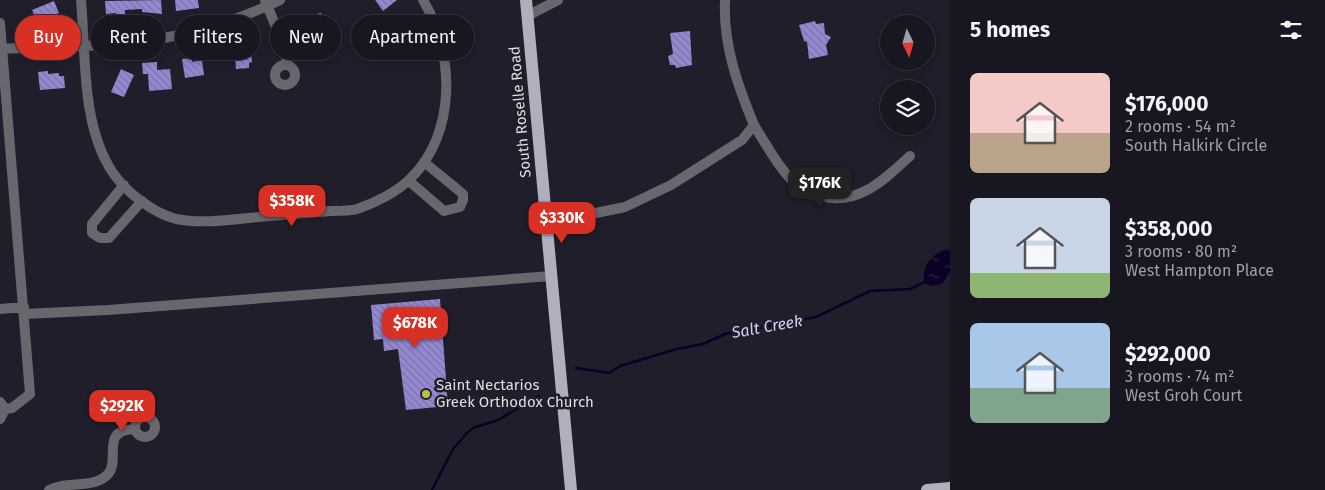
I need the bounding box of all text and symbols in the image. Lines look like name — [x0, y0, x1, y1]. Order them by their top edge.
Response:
chip: Buy — [15, 15, 81, 60]
chip: Rent — [91, 15, 165, 60]
chip: Filters — [175, 15, 260, 60]
chip: New — [270, 15, 341, 60]
chip: Apartment — [351, 15, 474, 60]
north arrow — [880, 15, 935, 70]
map controls — [880, 15, 935, 135]
icon: filters — [1277, 16, 1305, 44]
text: 5 homes — [970, 17, 1050, 43]
street label: South Roselle Road — [505, 45, 535, 179]
button: layers — [880, 80, 935, 135]
text: $176,000 — [1125, 91, 1208, 117]
icon: home — [1010, 93, 1070, 153]
text: 2 rooms · 54 m² — [1125, 117, 1236, 136]
text: South Halkirk Circle — [1125, 136, 1267, 155]
pin: $176K — [785, 166, 855, 209]
text: $176K — [799, 173, 841, 192]
pin: $358K — [257, 184, 327, 227]
text: $358K — [269, 191, 315, 210]
pin: $330K — [527, 202, 597, 244]
text: $330K — [540, 208, 584, 227]
text: $358,000 — [1125, 216, 1213, 242]
icon: home — [1010, 218, 1070, 278]
text: 3 rooms · 80 m² — [1125, 242, 1237, 261]
text: West Hampton Place — [1125, 261, 1274, 280]
pin: $678K — [380, 306, 450, 349]
water label: Salt Creek — [729, 311, 804, 342]
text: $678K — [393, 313, 437, 332]
text: $292,000 — [1125, 341, 1211, 367]
icon: home — [1010, 343, 1070, 403]
text: 3 rooms · 74 m² — [1125, 367, 1234, 386]
place label: Saint Nectarios Greek Orthodox Church — [436, 376, 594, 411]
text: West Groh Court — [1125, 386, 1242, 405]
marker: Saint Nectarios Greek Orthodox Church — [420, 388, 432, 400]
pin: $292K — [87, 390, 157, 432]
text: $292K — [100, 396, 144, 415]

